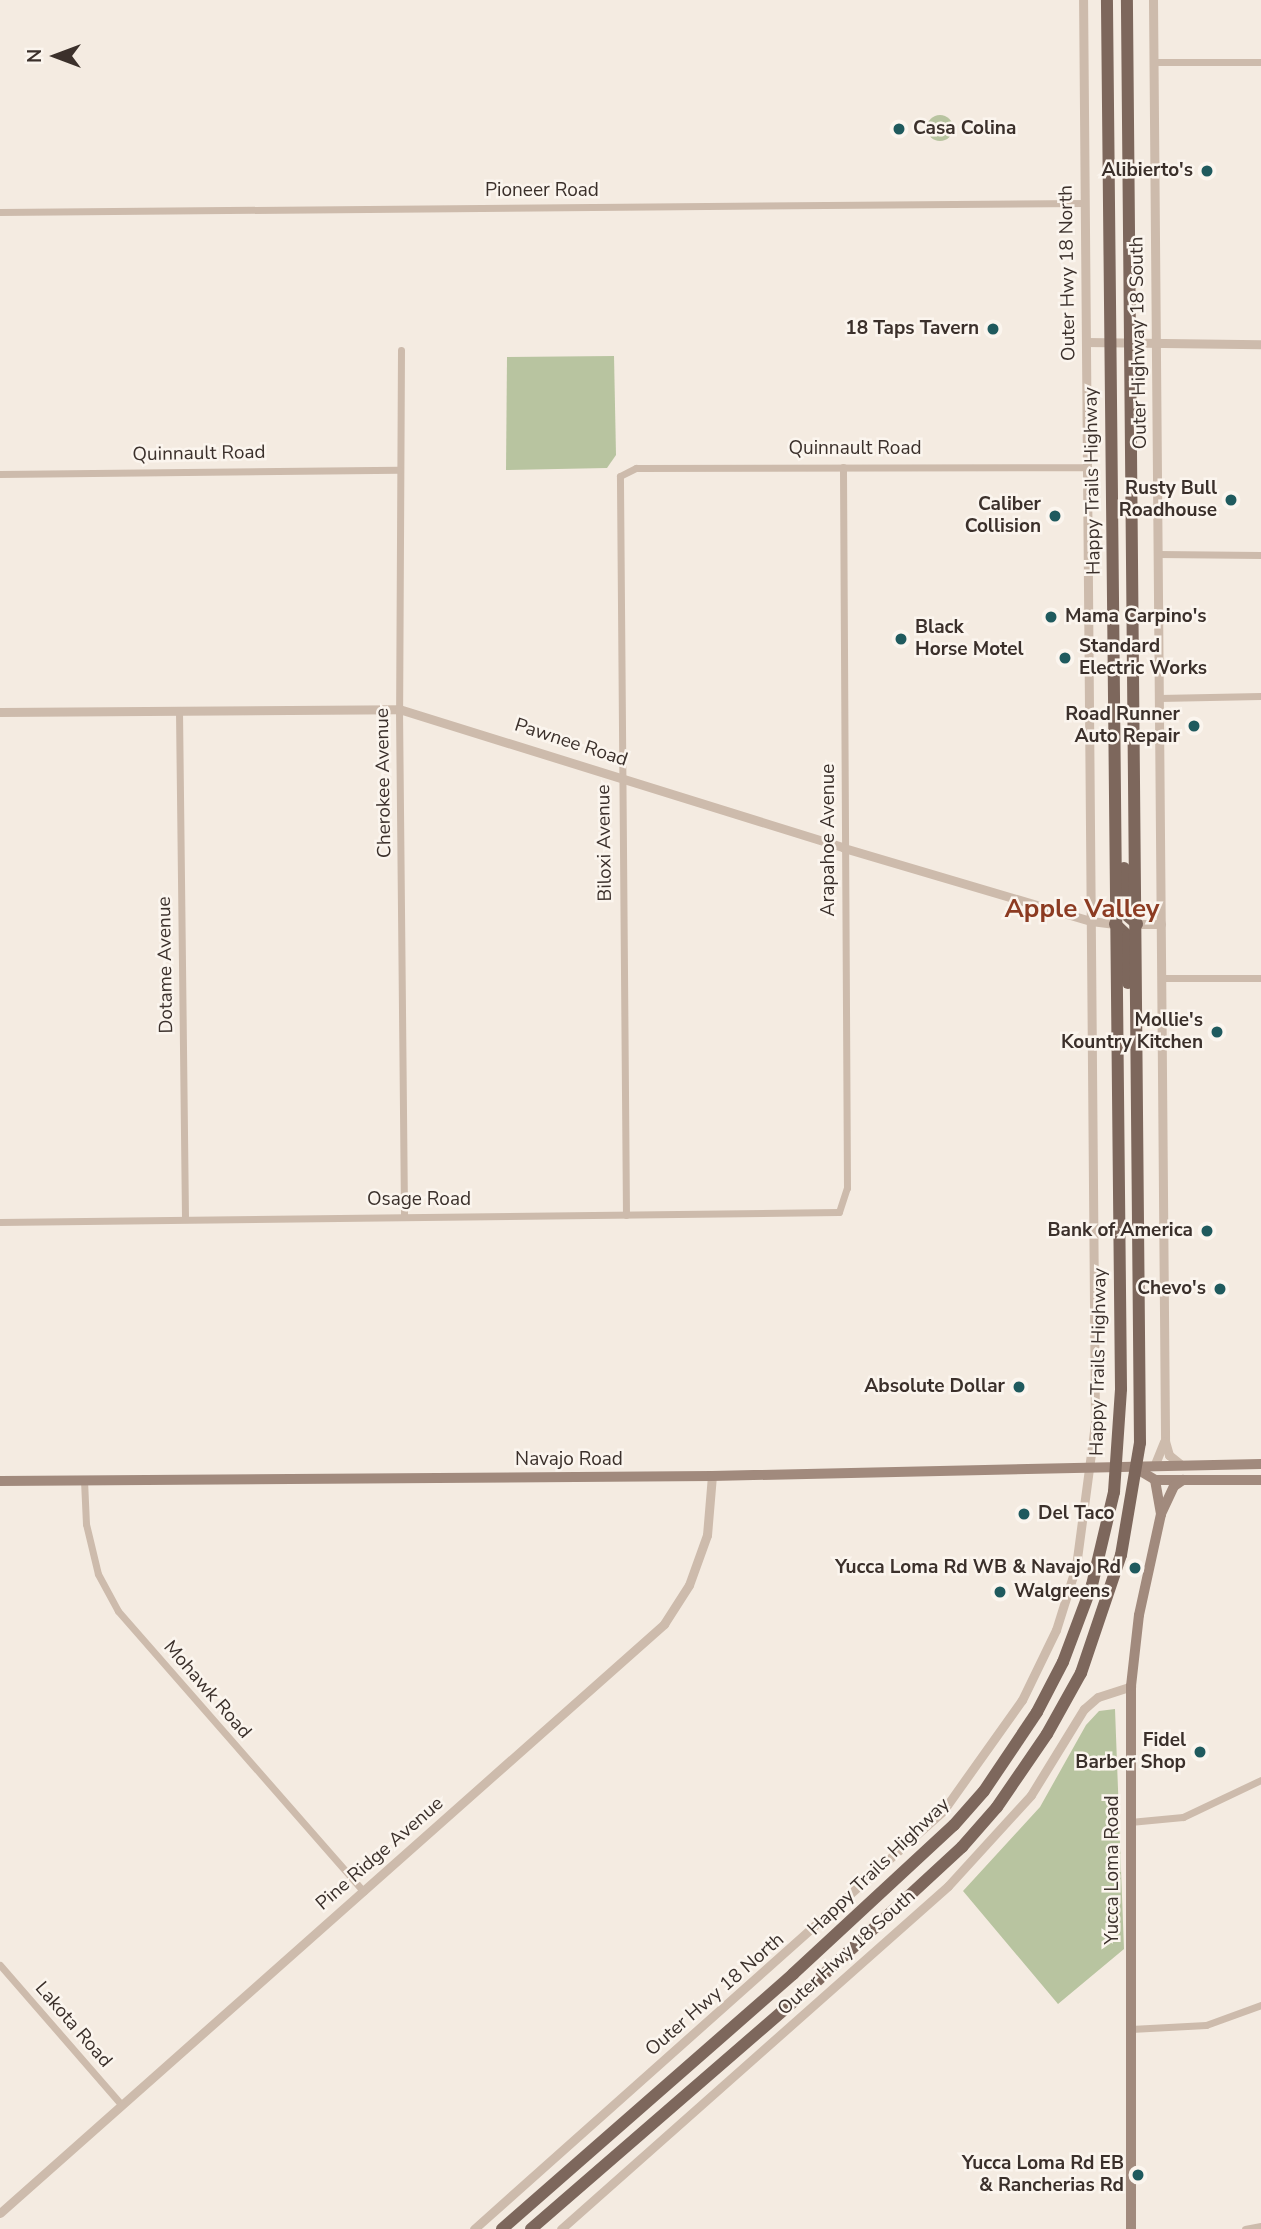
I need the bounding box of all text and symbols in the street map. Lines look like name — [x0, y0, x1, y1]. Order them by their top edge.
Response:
north arrow — [21, 21, 91, 91]
text: N — [22, 49, 48, 63]
place label: Casa Colina — [913, 118, 1016, 140]
marker: Casa Colina — [891, 121, 907, 137]
place label: Alibierto's — [1101, 160, 1193, 182]
marker: Alibierto's — [1199, 163, 1215, 179]
street label: Pioneer Road — [485, 180, 599, 202]
street label: Outer Hwy 18 North — [1055, 185, 1081, 361]
street label: Outer Highway 18 South — [1126, 236, 1152, 450]
place label: 18 Taps Tavern — [845, 318, 979, 340]
marker: 18 Taps Tavern — [985, 321, 1001, 337]
street label: Happy Trails Highway — [1080, 387, 1106, 575]
street label: Quinnault Road — [788, 438, 922, 460]
street label: Quinnault Road — [132, 441, 266, 467]
place label: Rusty Bull Roadhouse — [1119, 478, 1217, 522]
marker: Rusty Bull Roadhouse — [1223, 492, 1239, 508]
place label: Caliber Collision — [965, 494, 1041, 538]
marker: Caliber Collision — [1047, 508, 1063, 524]
place label: Mama Carpino's — [1065, 606, 1207, 628]
marker: Mama Carpino's — [1043, 609, 1059, 625]
place label: Black Horse Motel — [915, 617, 1024, 661]
marker: Black Horse Motel — [893, 631, 909, 647]
place label: Standard Electric Works — [1079, 636, 1207, 680]
marker: Standard Electric Works — [1057, 650, 1073, 666]
place label: Road Runner Auto Repair — [1065, 704, 1180, 748]
street label: Cherokee Avenue — [371, 708, 397, 858]
street label: Pawnee Road — [512, 714, 630, 772]
marker: Road Runner Auto Repair — [1186, 718, 1202, 734]
street label: Arapahoe Avenue — [818, 764, 840, 916]
street label: Biloxi Avenue — [593, 784, 617, 902]
district label: Apple Valley — [1004, 893, 1160, 925]
street label: Dotame Avenue — [153, 896, 179, 1034]
place label: Mollie's Kountry Kitchen — [1061, 1010, 1203, 1054]
marker: Mollie's Kountry Kitchen — [1209, 1024, 1225, 1040]
street label: Osage Road — [367, 1189, 471, 1211]
place label: Bank of America — [1048, 1220, 1193, 1242]
marker: Bank of America — [1199, 1223, 1215, 1239]
street label: Happy Trails Highway — [1086, 1268, 1112, 1456]
place label: Chevo's — [1137, 1278, 1206, 1300]
marker: Chevo's — [1212, 1281, 1228, 1297]
place label: Absolute Dollar — [864, 1376, 1005, 1398]
marker: Absolute Dollar — [1011, 1379, 1027, 1395]
street label: Navajo Road — [515, 1449, 623, 1471]
place label: Del Taco — [1038, 1503, 1114, 1525]
marker: Del Taco — [1016, 1506, 1032, 1522]
place label: Yucca Loma Rd WB & Navajo Rd — [835, 1557, 1121, 1579]
marker: Yucca Loma Rd WB & Navajo Rd — [1127, 1560, 1143, 1576]
place label: Walgreens — [1014, 1581, 1110, 1603]
marker: Walgreens — [992, 1584, 1008, 1600]
street label: Mohawk Road — [158, 1636, 256, 1744]
place label: Fidel Barber Shop — [1075, 1730, 1186, 1774]
marker: Fidel Barber Shop — [1192, 1744, 1208, 1760]
street label: Pine Ridge Avenue — [312, 1793, 448, 1915]
street label: Happy Trails Highway — [803, 1793, 955, 1941]
street label: Yucca Loma Road — [1102, 1795, 1124, 1945]
street label: Outer Hwy 18 South — [774, 1885, 920, 2021]
street label: Outer Hwy 18 North — [641, 1929, 789, 2061]
street label: Lakota Road — [30, 1978, 116, 2072]
place label: Yucca Loma Rd EB & Rancherias Rd — [962, 2153, 1124, 2197]
marker: Yucca Loma Rd EB & Rancherias Rd — [1130, 2167, 1146, 2183]

